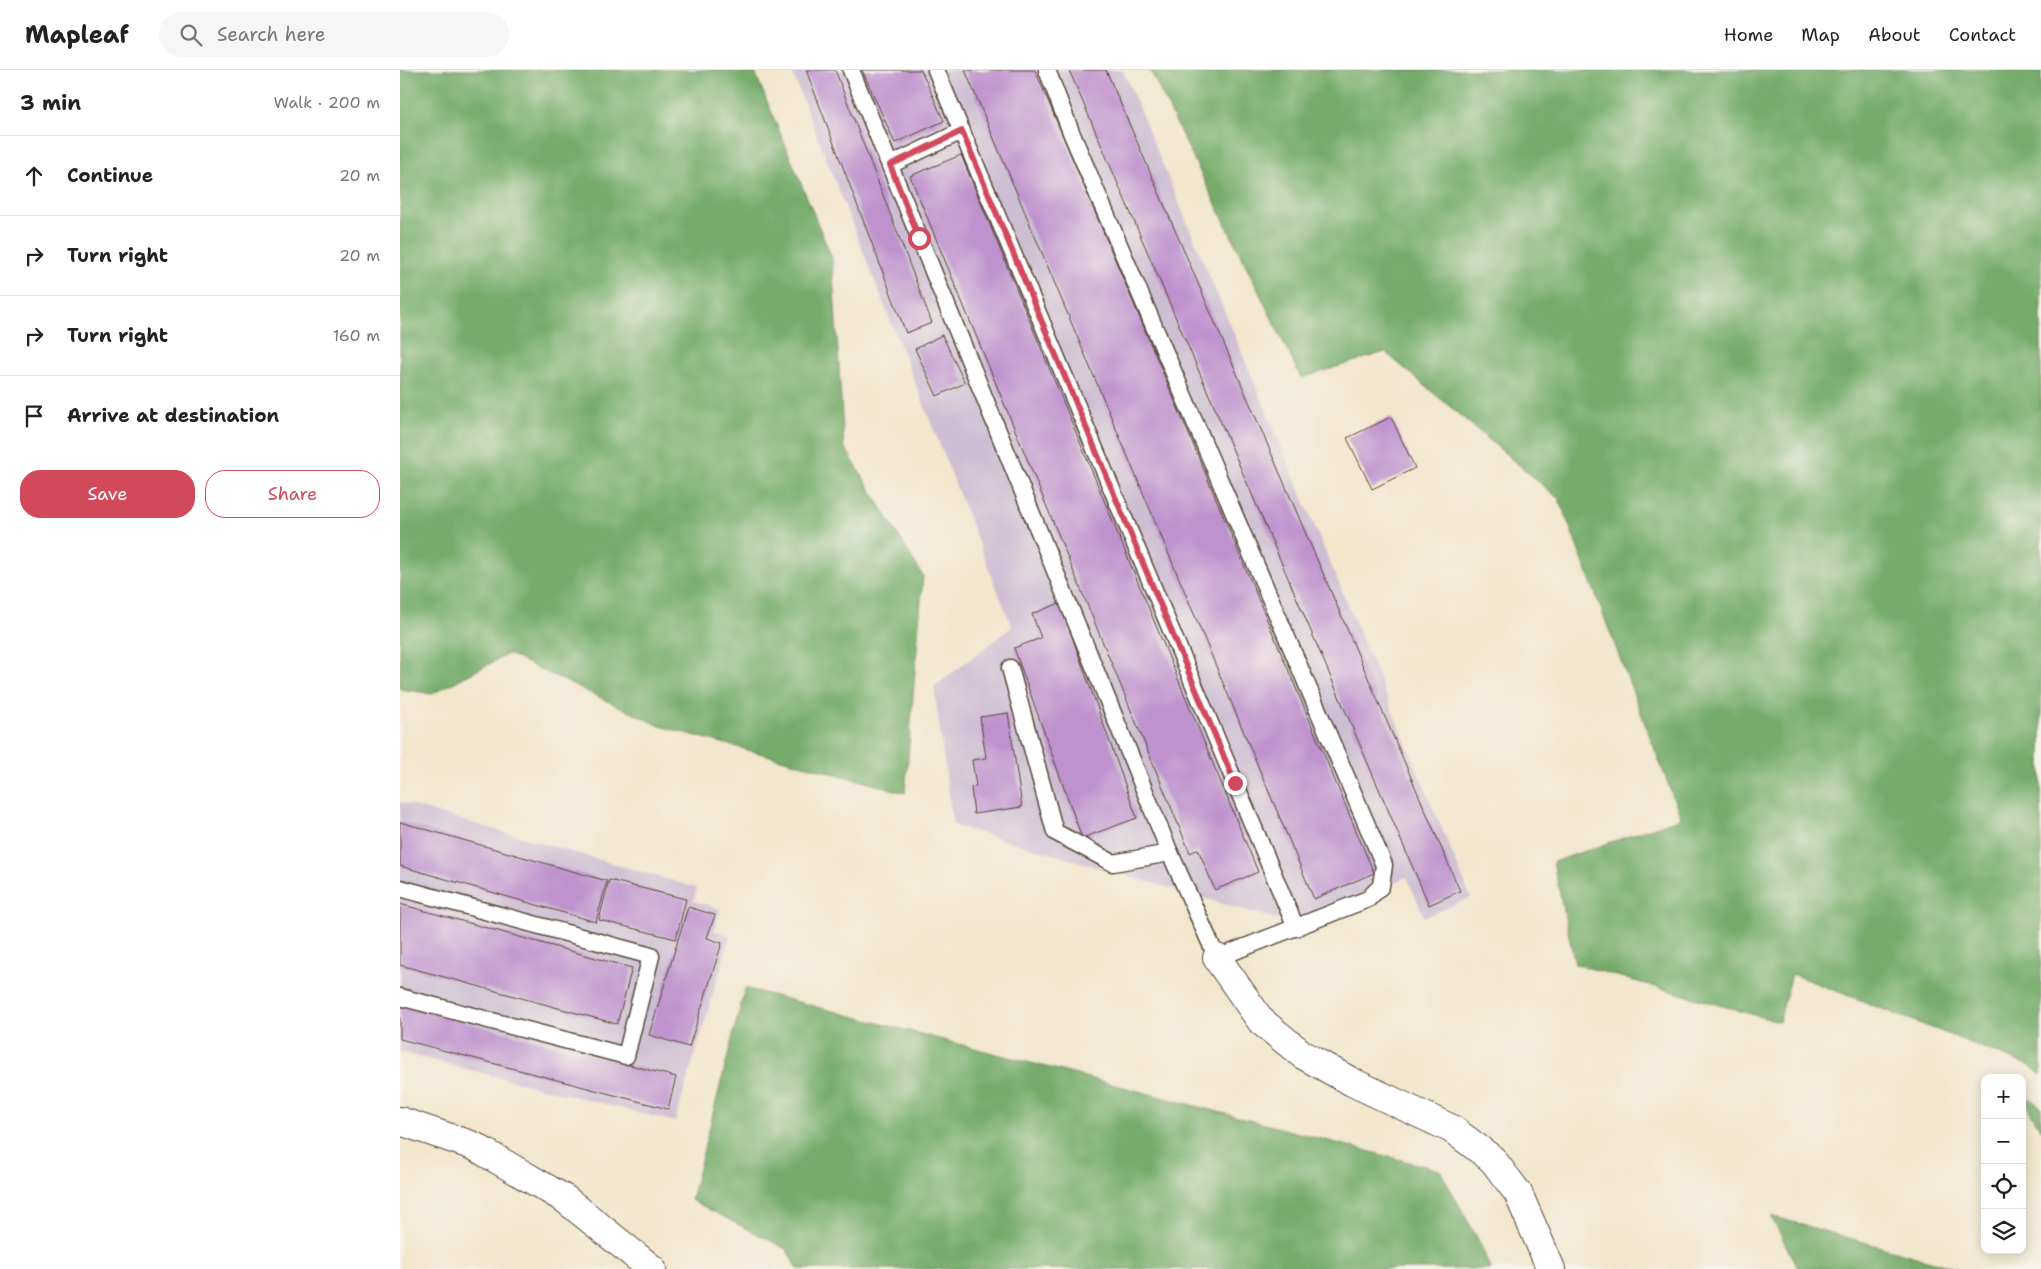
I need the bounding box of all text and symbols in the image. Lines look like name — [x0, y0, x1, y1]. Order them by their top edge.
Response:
search box — [159, 12, 509, 57]
text: Mapleaf — [25, 19, 129, 51]
icon: search — [177, 21, 205, 49]
text: Search here — [217, 22, 325, 47]
text: Home — [1724, 23, 1773, 47]
text: Map — [1801, 23, 1840, 47]
text: About — [1868, 23, 1921, 47]
text: Contact — [1949, 23, 2016, 47]
text: 3 min — [20, 89, 81, 117]
text: Walk · 200 m — [274, 92, 380, 113]
icon: ahead — [20, 162, 48, 190]
text: Continue — [67, 163, 153, 188]
text: 20 m — [339, 165, 380, 186]
route start — [908, 227, 931, 250]
icon: right — [20, 242, 48, 270]
text: Turn right — [67, 243, 168, 268]
text: 20 m — [339, 245, 380, 266]
icon: right — [20, 322, 48, 350]
text: Turn right — [67, 323, 168, 348]
text: 160 m — [333, 325, 380, 346]
icon: arrive — [20, 402, 48, 430]
text: Arrive at destination — [67, 403, 279, 428]
button: Save — [20, 470, 195, 518]
button: Share — [205, 470, 380, 518]
route end — [1224, 772, 1247, 795]
map controls — [1981, 1074, 2026, 1254]
button: + — [1981, 1074, 2026, 1119]
button: − — [1981, 1119, 2026, 1164]
button: locate — [1981, 1164, 2026, 1209]
button: layers — [1981, 1209, 2026, 1254]

